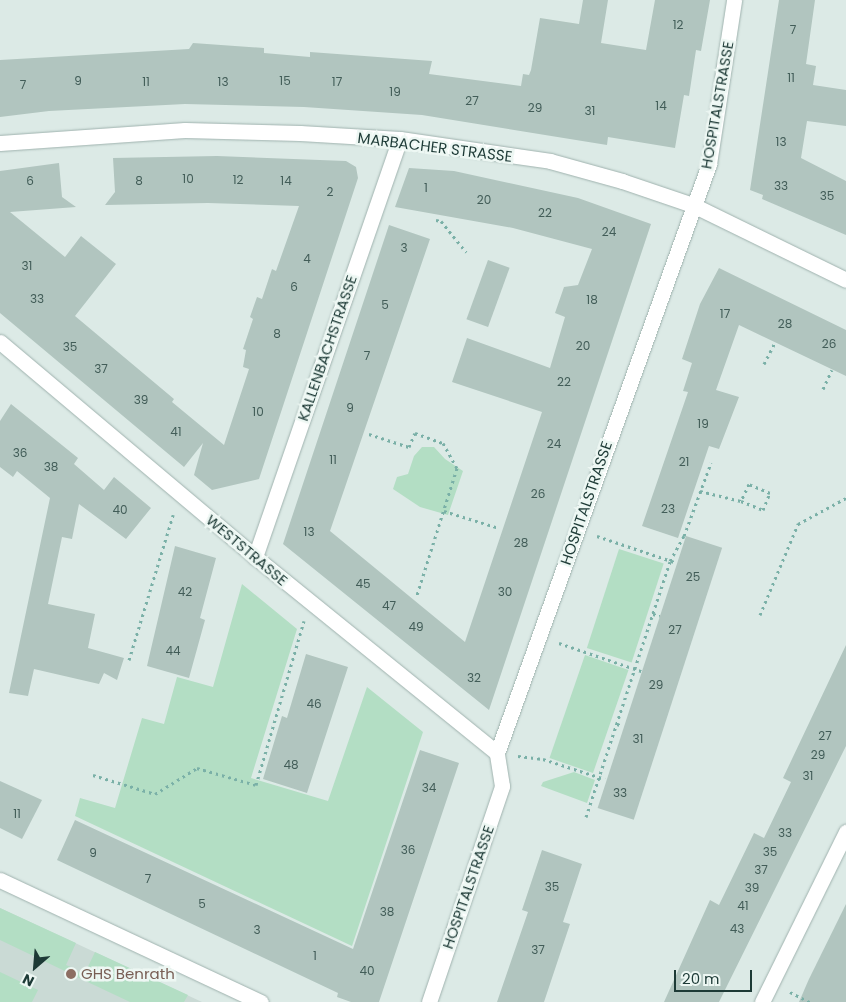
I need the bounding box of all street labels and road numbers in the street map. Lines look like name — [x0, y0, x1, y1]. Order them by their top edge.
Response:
street label: HOSPITALSTRASSE — [697, 40, 737, 170]
street label: MARBACHER STRASSE — [357, 129, 513, 165]
street label: KALLENBACHSTRASSE — [294, 273, 360, 423]
street label: HOSPITALSTRASSE — [556, 439, 616, 567]
street label: WESTSTRASSE — [203, 511, 291, 589]
street label: HOSPITALSTRASSE — [438, 823, 498, 951]

